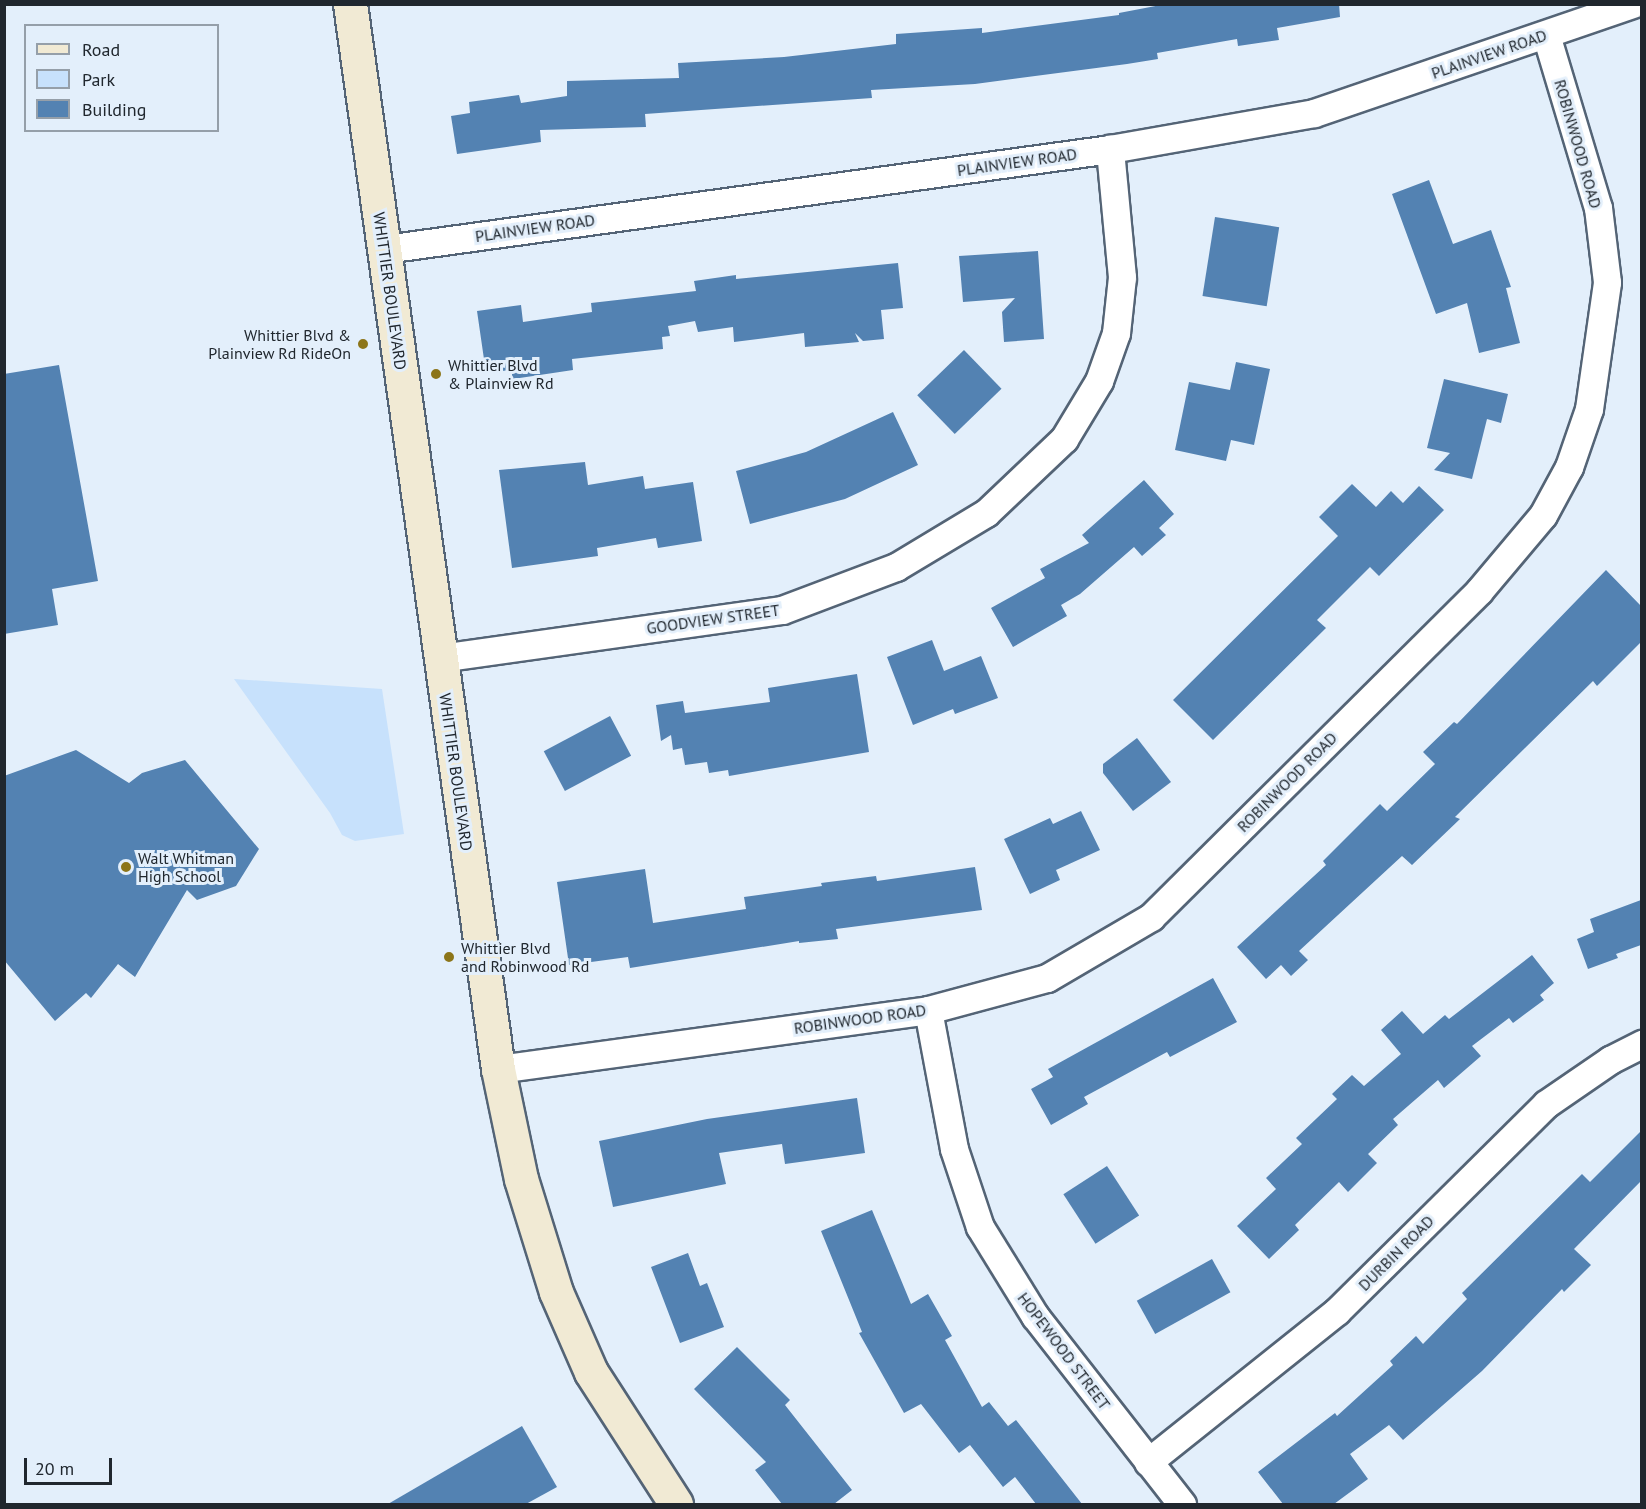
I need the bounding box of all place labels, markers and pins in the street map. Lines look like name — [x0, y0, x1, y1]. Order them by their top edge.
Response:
place label: Whittier Blvd & Plainview Rd RideOn — [208, 325, 351, 363]
marker: Whittier Blvd & Plainview Rd RideOn — [356, 337, 370, 351]
place label: Whittier Blvd & Plainview Rd — [448, 355, 554, 393]
marker: Whittier Blvd & Plainview Rd — [429, 367, 443, 381]
place label: Walt Whitman High School — [138, 848, 234, 886]
marker: Walt Whitman High School — [119, 860, 133, 874]
place label: Whittier Blvd and Robinwood Rd — [461, 938, 589, 976]
marker: Whittier Blvd and Robinwood Rd — [442, 950, 456, 964]

